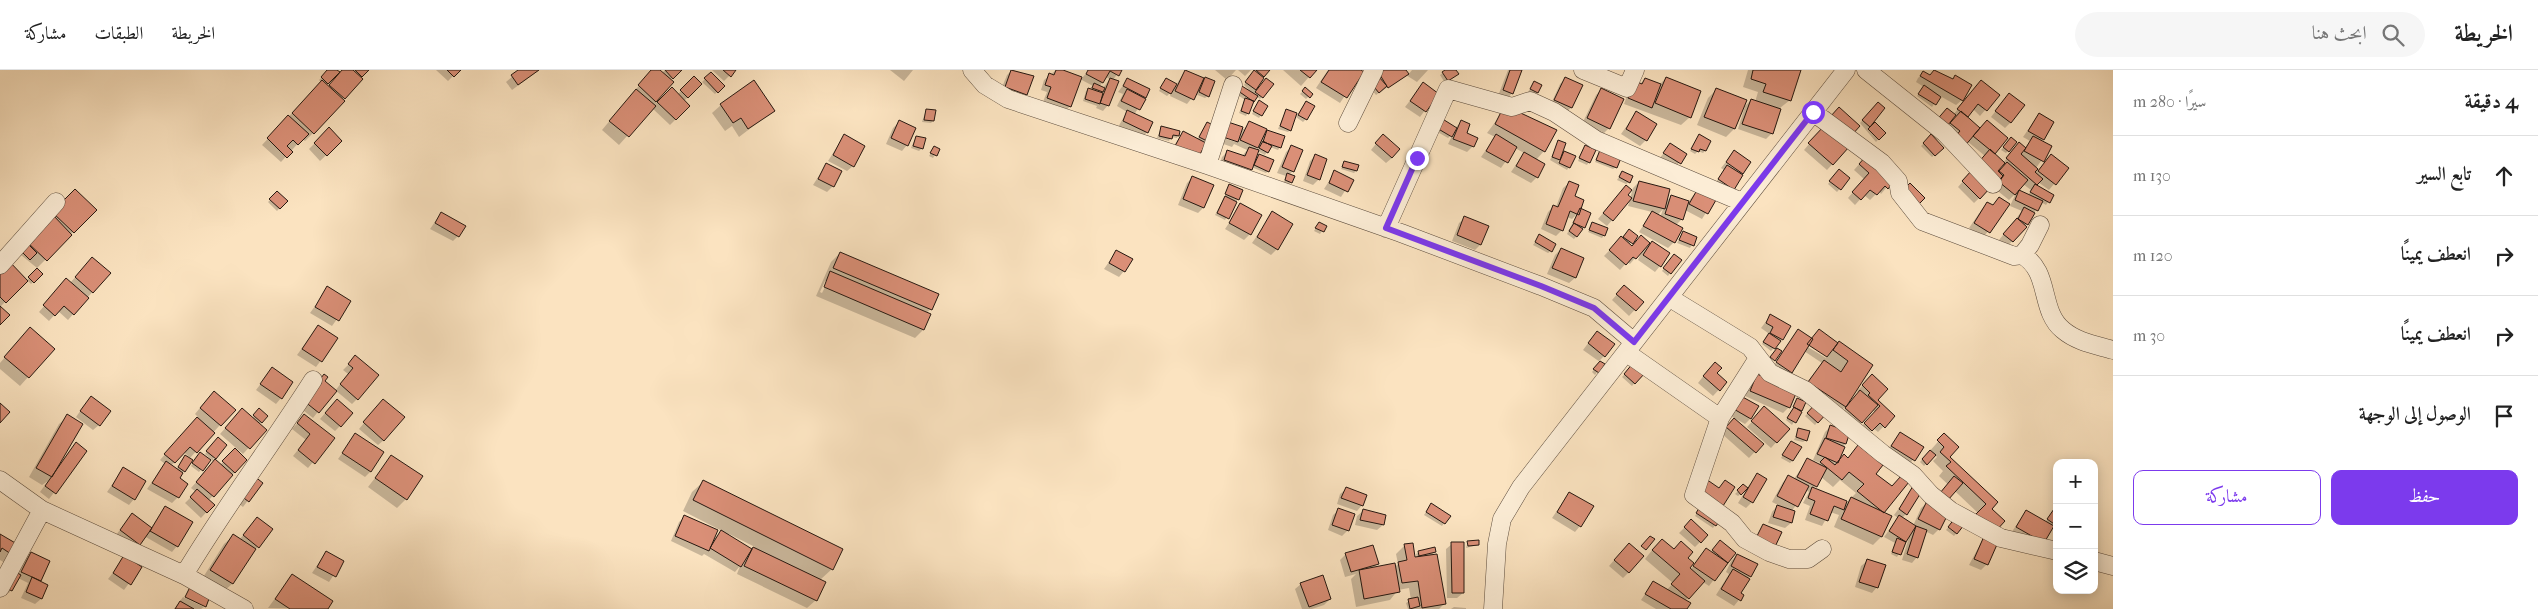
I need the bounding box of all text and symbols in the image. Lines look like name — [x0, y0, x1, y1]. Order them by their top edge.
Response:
search box — [2075, 12, 2425, 57]
text: الخريطة — [2455, 19, 2513, 47]
icon: search — [2379, 21, 2407, 49]
text: ابحث هنا — [2312, 22, 2367, 44]
text: مشاركة — [25, 23, 66, 44]
text: الطبقات — [94, 23, 143, 44]
text: الخريطة — [171, 23, 215, 44]
text: 4 دقيقة — [2464, 89, 2518, 113]
text: سيرًا · 280 m — [2133, 92, 2206, 111]
route start — [1802, 101, 1825, 124]
route end — [1406, 147, 1429, 170]
icon: ahead — [2490, 162, 2518, 190]
text: تابع السير — [2417, 163, 2471, 185]
text: 130 m — [2133, 166, 2171, 185]
icon: right — [2490, 242, 2518, 270]
text: انعطف يمينًا — [2401, 243, 2471, 265]
text: 120 m — [2133, 246, 2173, 265]
icon: right — [2490, 322, 2518, 350]
text: انعطف يمينًا — [2401, 323, 2471, 345]
text: 30 m — [2133, 326, 2165, 345]
icon: arrive — [2490, 402, 2518, 430]
text: الوصول إلى الوجهة — [2359, 403, 2471, 425]
map controls — [2053, 459, 2098, 594]
button: + — [2053, 459, 2098, 504]
button: مشاركة — [2133, 470, 2321, 525]
button: حفظ — [2331, 470, 2518, 525]
button: − — [2053, 504, 2098, 549]
button: layers — [2053, 549, 2098, 594]

